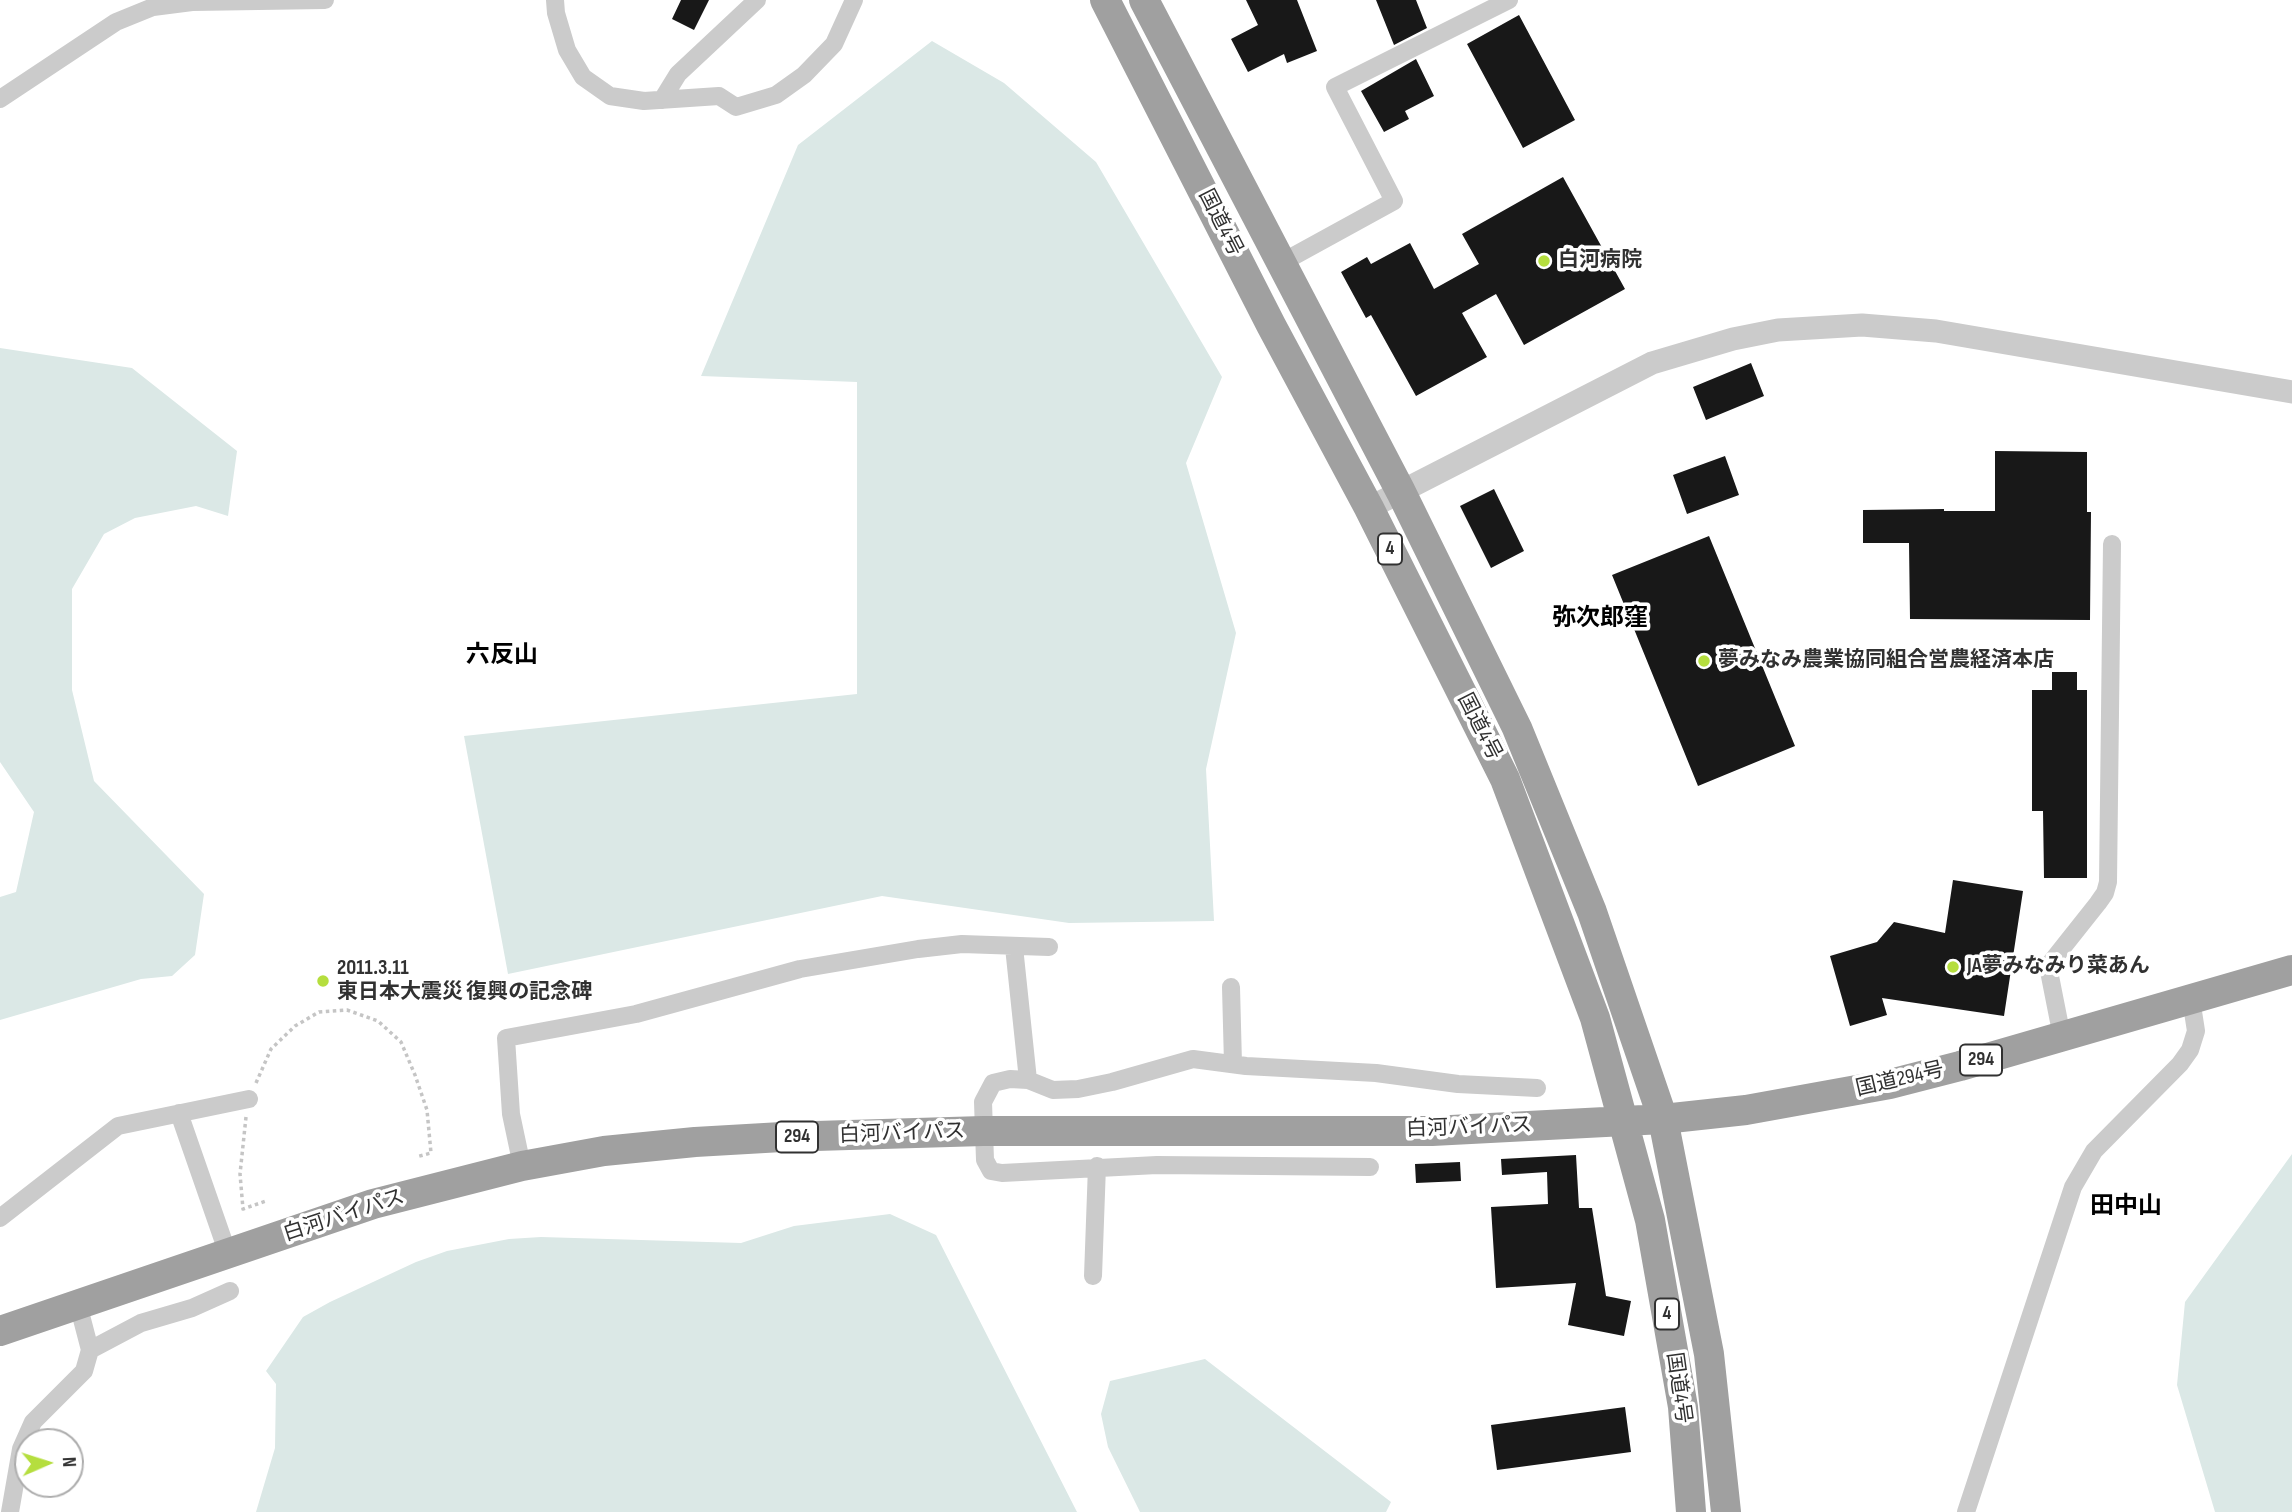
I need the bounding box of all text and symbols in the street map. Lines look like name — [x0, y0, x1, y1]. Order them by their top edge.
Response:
street label: 国道4号 — [1192, 185, 1248, 261]
place label: 白河病院 — [1558, 248, 1642, 274]
marker: 白河病院 — [1536, 253, 1552, 269]
road number: 4 — [1378, 534, 1402, 564]
district label: 弥次郎窪 — [1552, 605, 1648, 633]
district label: 六反山 — [466, 642, 538, 670]
place label: 夢みなみ農業協同組合営農経済本店 — [1718, 648, 2054, 674]
marker: 夢みなみ農業協同組合営農経済本店 — [1696, 653, 1712, 669]
street label: 国道4号 — [1451, 689, 1507, 765]
place label: JA夢みなみり菜あん — [1967, 954, 2150, 980]
place label: 2011.3.11 東日本大震災 復興の記念碑 — [337, 956, 592, 1006]
marker: JA夢みなみり菜あん — [1945, 959, 1961, 975]
marker: 2011.3.11 東日本大震災 復興の記念碑 — [315, 973, 331, 989]
road number: 294 — [1960, 1044, 2002, 1076]
street label: 国道294号 — [1853, 1058, 1947, 1102]
street label: 白河バイパス — [1406, 1113, 1532, 1143]
street label: 白河バイパス — [839, 1119, 965, 1149]
road number: 294 — [776, 1121, 818, 1152]
street label: 白河バイパス — [280, 1185, 408, 1247]
district label: 田中山 — [2090, 1193, 2162, 1221]
road number: 4 — [1655, 1298, 1679, 1330]
street label: 国道4号 — [1661, 1351, 1695, 1425]
north arrow — [14, 1428, 84, 1498]
text: N — [57, 1456, 80, 1468]

